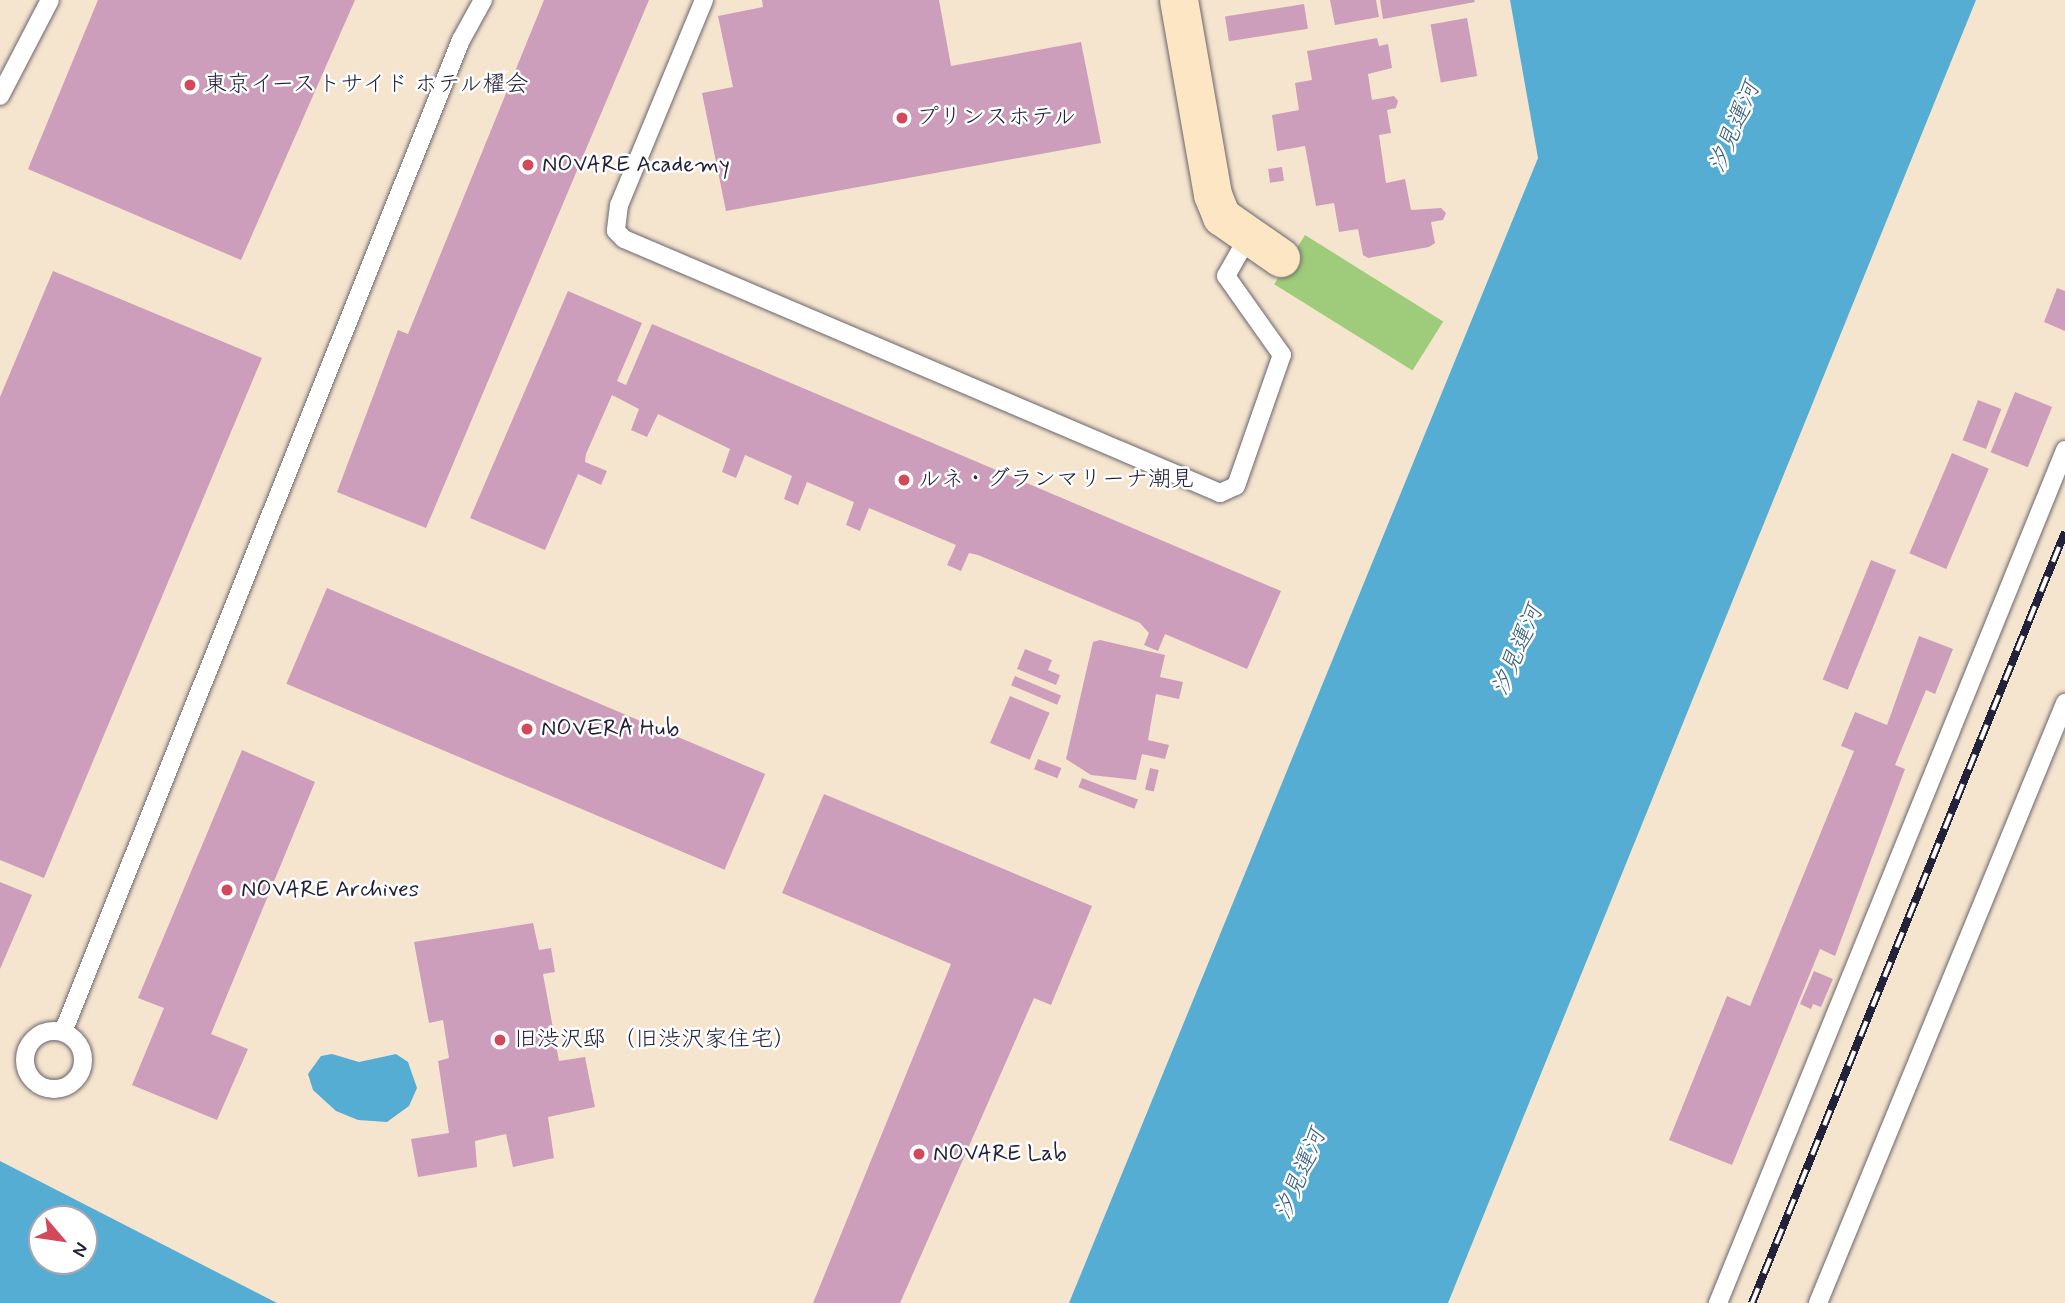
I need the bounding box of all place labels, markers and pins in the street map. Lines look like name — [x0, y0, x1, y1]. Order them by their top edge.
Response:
place label: 東京イーストサイド ホテル櫂会 — [204, 71, 530, 99]
marker: 東京イーストサイド ホテル櫂会 — [182, 77, 198, 93]
place label: プリンスホテル — [916, 104, 1077, 132]
marker: プリンスホテル — [894, 110, 910, 126]
place label: NOVARE Academy — [542, 151, 730, 179]
marker: NOVARE Academy — [520, 157, 536, 173]
place label: ルネ・グランマリーナ潮見 — [918, 466, 1194, 494]
marker: ルネ・グランマリーナ潮見 — [896, 472, 912, 488]
place label: NOVERA Hub — [541, 715, 679, 743]
marker: NOVERA Hub — [519, 721, 535, 737]
place label: NOVARE Archives — [241, 876, 419, 904]
marker: NOVARE Archives — [219, 882, 235, 898]
place label: 旧渋沢邸 （旧渋沢家住宅） — [514, 1026, 796, 1054]
marker: 旧渋沢邸 （旧渋沢家住宅） — [492, 1032, 508, 1048]
place label: NOVARE Lab — [933, 1140, 1067, 1168]
marker: NOVARE Lab — [911, 1146, 927, 1162]

